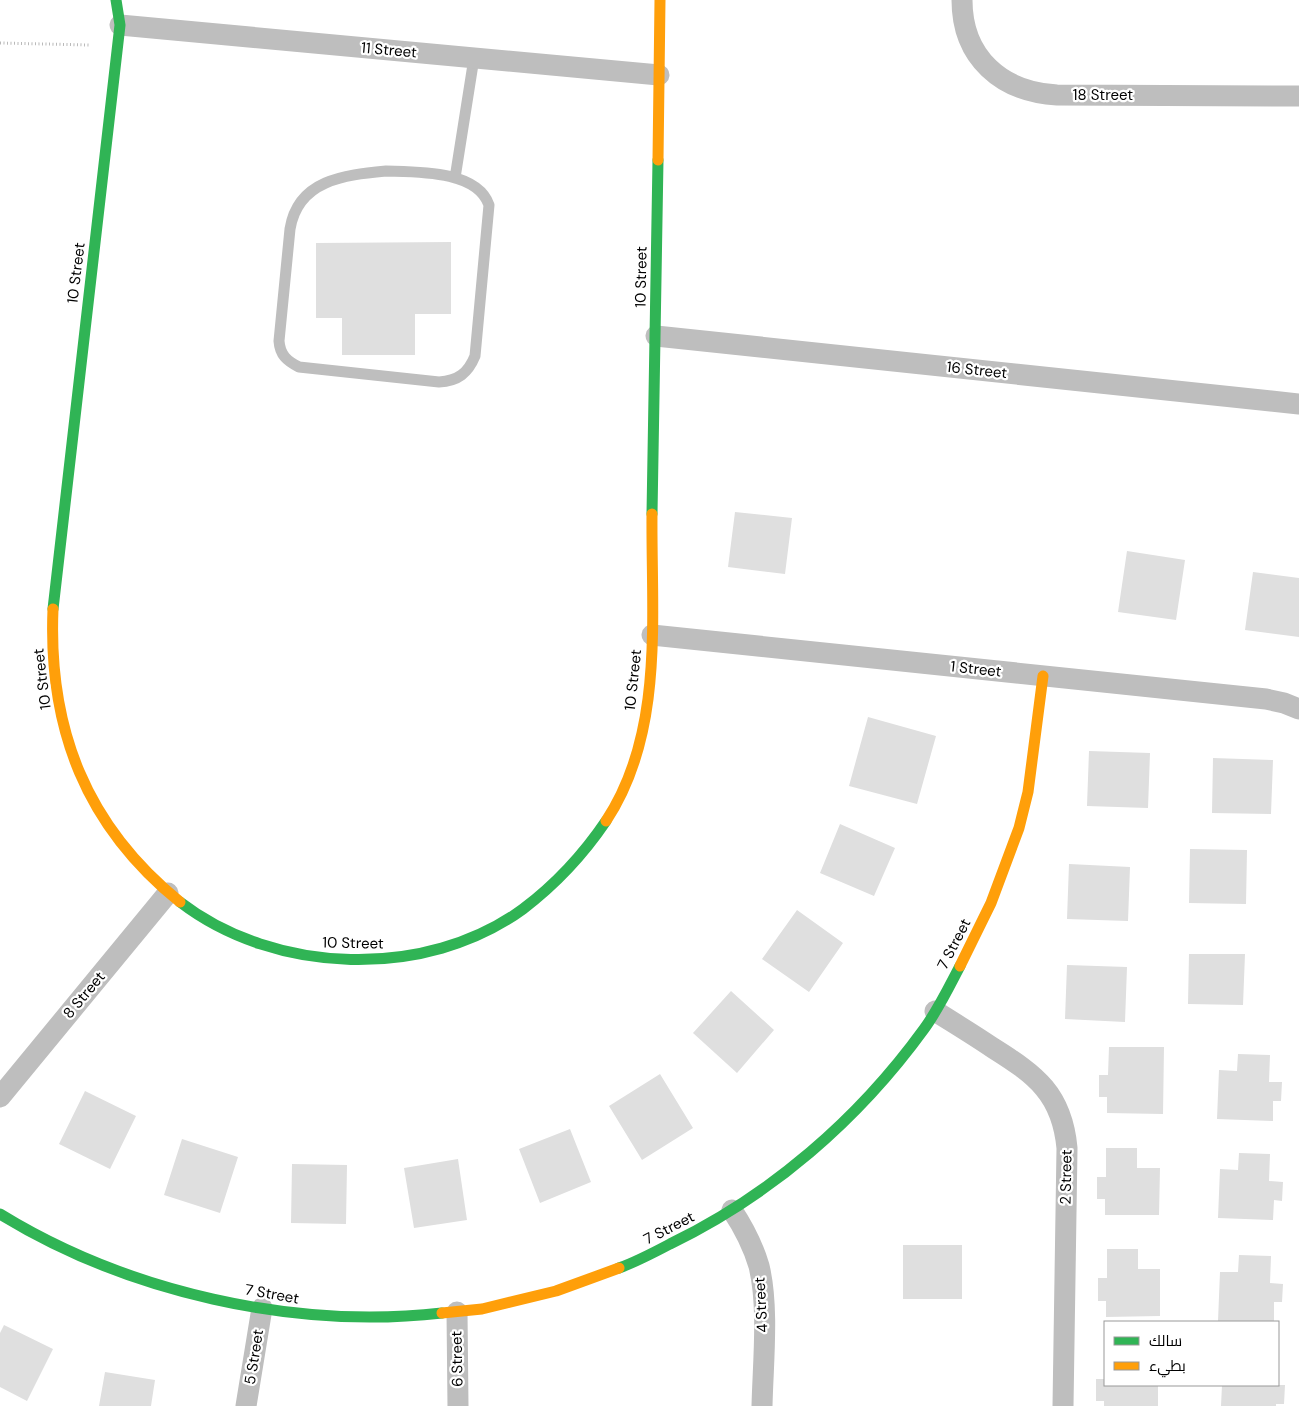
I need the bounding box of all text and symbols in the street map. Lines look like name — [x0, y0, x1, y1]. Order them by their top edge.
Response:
street label: 11 Street — [360, 38, 418, 62]
street label: 18 Street — [1073, 85, 1133, 105]
street label: 10 Street — [62, 241, 90, 305]
street label: 10 Street — [630, 246, 652, 308]
street label: 16 Street — [946, 357, 1008, 383]
street label: 10 Street — [28, 647, 56, 711]
street label: 10 Street — [620, 648, 646, 712]
street label: 1 Street — [950, 656, 1003, 682]
street label: 7 Street — [933, 915, 975, 973]
street label: 10 Street — [322, 932, 384, 954]
street label: 8 Street — [58, 967, 110, 1023]
street label: 2 Street — [1056, 1149, 1076, 1205]
street label: 7 Street — [640, 1207, 698, 1249]
street label: 4 Street — [750, 1277, 772, 1333]
street label: 7 Street — [243, 1279, 301, 1309]
legend — [1104, 1321, 1279, 1386]
street label: 5 Street — [240, 1328, 268, 1386]
street label: 6 Street — [447, 1331, 467, 1387]
text: سالك — [1149, 1331, 1182, 1351]
text: بطيء — [1149, 1356, 1186, 1378]

